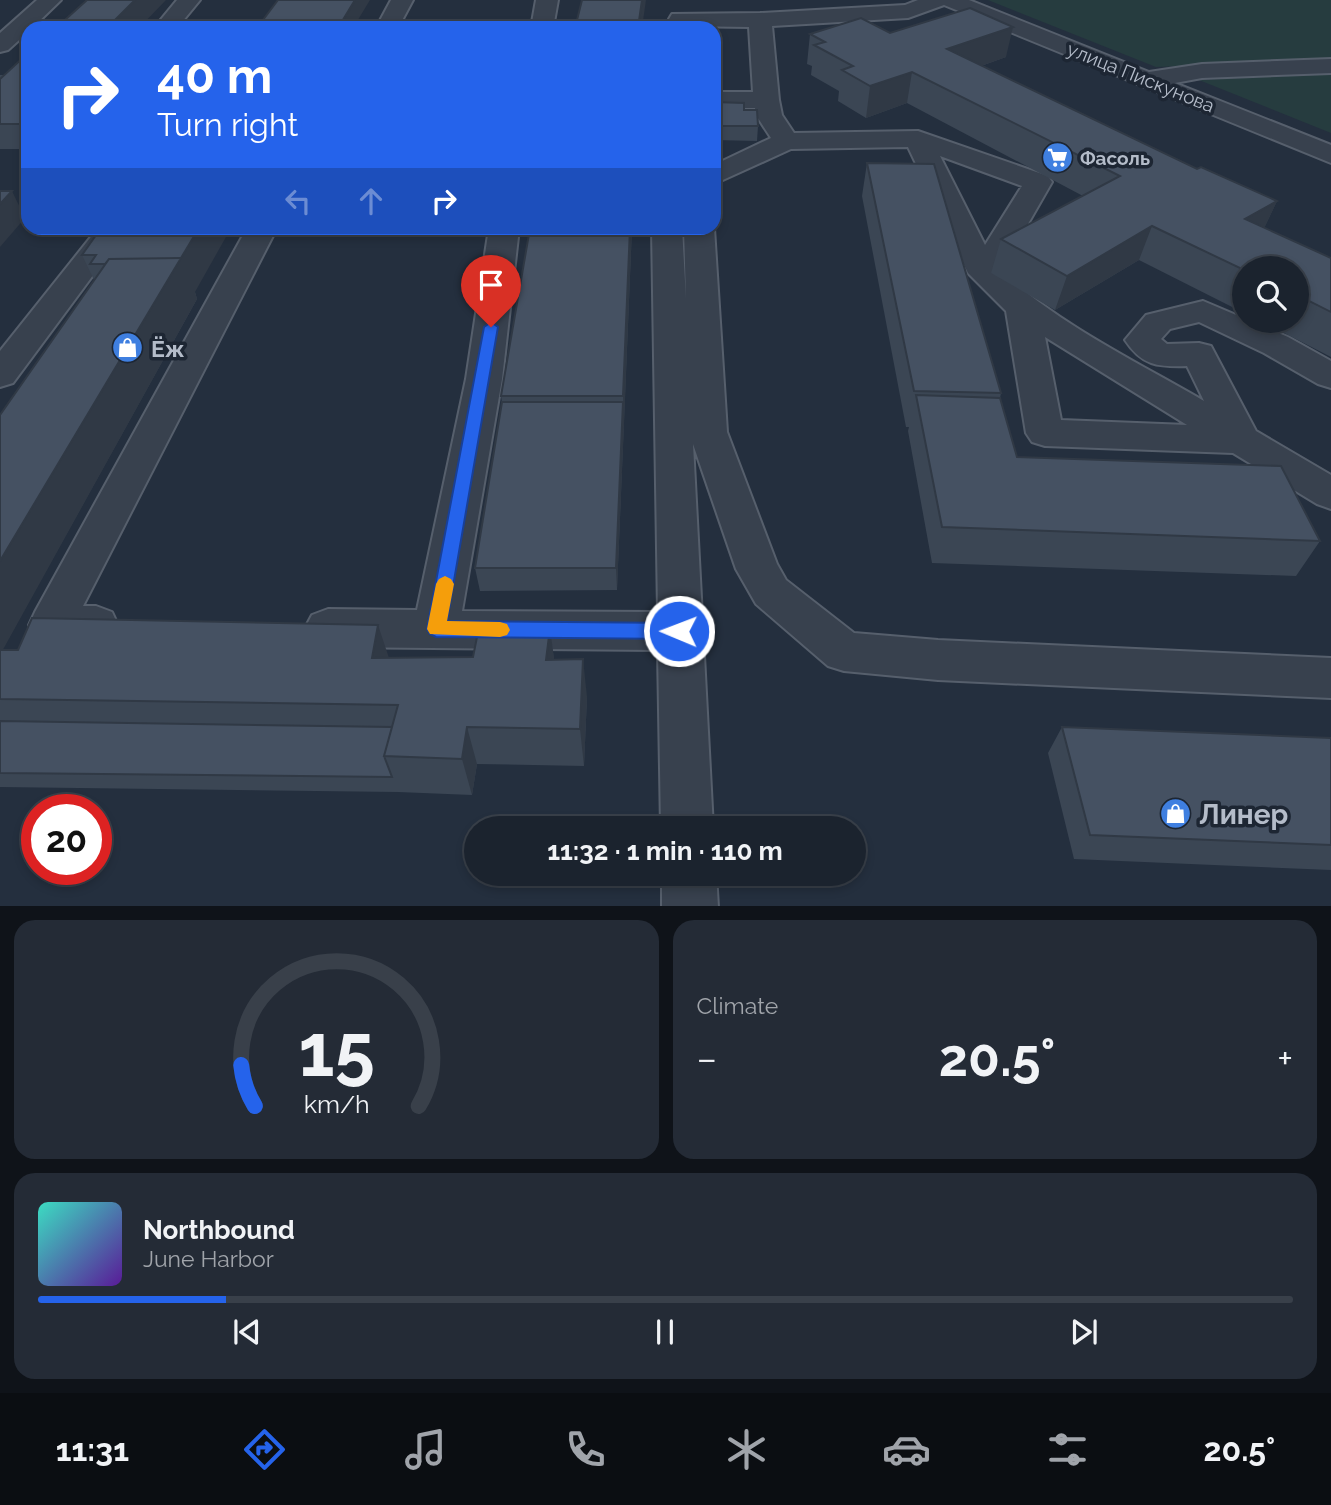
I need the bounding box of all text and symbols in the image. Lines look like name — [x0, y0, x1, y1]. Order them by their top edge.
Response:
street label: улица Пискунова — [1064, 37, 1218, 117]
text: 40 m — [157, 47, 272, 104]
icon: right — [42, 49, 133, 140]
text: Turn right — [157, 106, 298, 143]
supermarket icon: Фасоль — [1040, 141, 1074, 175]
place label: Фасоль — [1080, 147, 1150, 169]
icon: left — [279, 182, 317, 220]
icon: ahead — [352, 182, 390, 220]
icon: right — [425, 182, 463, 220]
pin — [461, 255, 521, 327]
map controls — [1232, 256, 1309, 333]
button: search — [1232, 256, 1309, 333]
icon: arrive — [472, 266, 510, 304]
shop icon: Ёж — [111, 331, 145, 365]
place label: Ёж — [151, 335, 185, 362]
position arrow — [642, 594, 716, 668]
speed limit sign: 20 — [21, 794, 112, 885]
shop icon: Линер — [1159, 797, 1193, 831]
place label: Линер — [1199, 798, 1288, 831]
text: 11:32 · 1 min · 110 m — [547, 836, 783, 866]
text: Climate — [697, 992, 778, 1019]
text: 15 — [298, 1008, 374, 1093]
text: 20.5° — [939, 1027, 1055, 1088]
text: − — [697, 1036, 717, 1081]
text: + — [1277, 1036, 1293, 1081]
text: km/h — [303, 1088, 369, 1118]
text: Northbound — [143, 1215, 295, 1245]
text: June Harbor — [143, 1245, 274, 1272]
icon: previous — [228, 1313, 266, 1351]
icon: pause — [646, 1313, 684, 1351]
icon: next — [1065, 1313, 1103, 1351]
icon: directions — [240, 1425, 289, 1474]
icon: music — [401, 1425, 450, 1474]
icon: phone — [561, 1425, 610, 1474]
icon: climate — [722, 1425, 771, 1474]
icon: car — [882, 1425, 931, 1474]
icon: filters — [1043, 1425, 1092, 1474]
text: 11:31 — [56, 1431, 129, 1468]
text: 20.5° — [1203, 1431, 1275, 1468]

